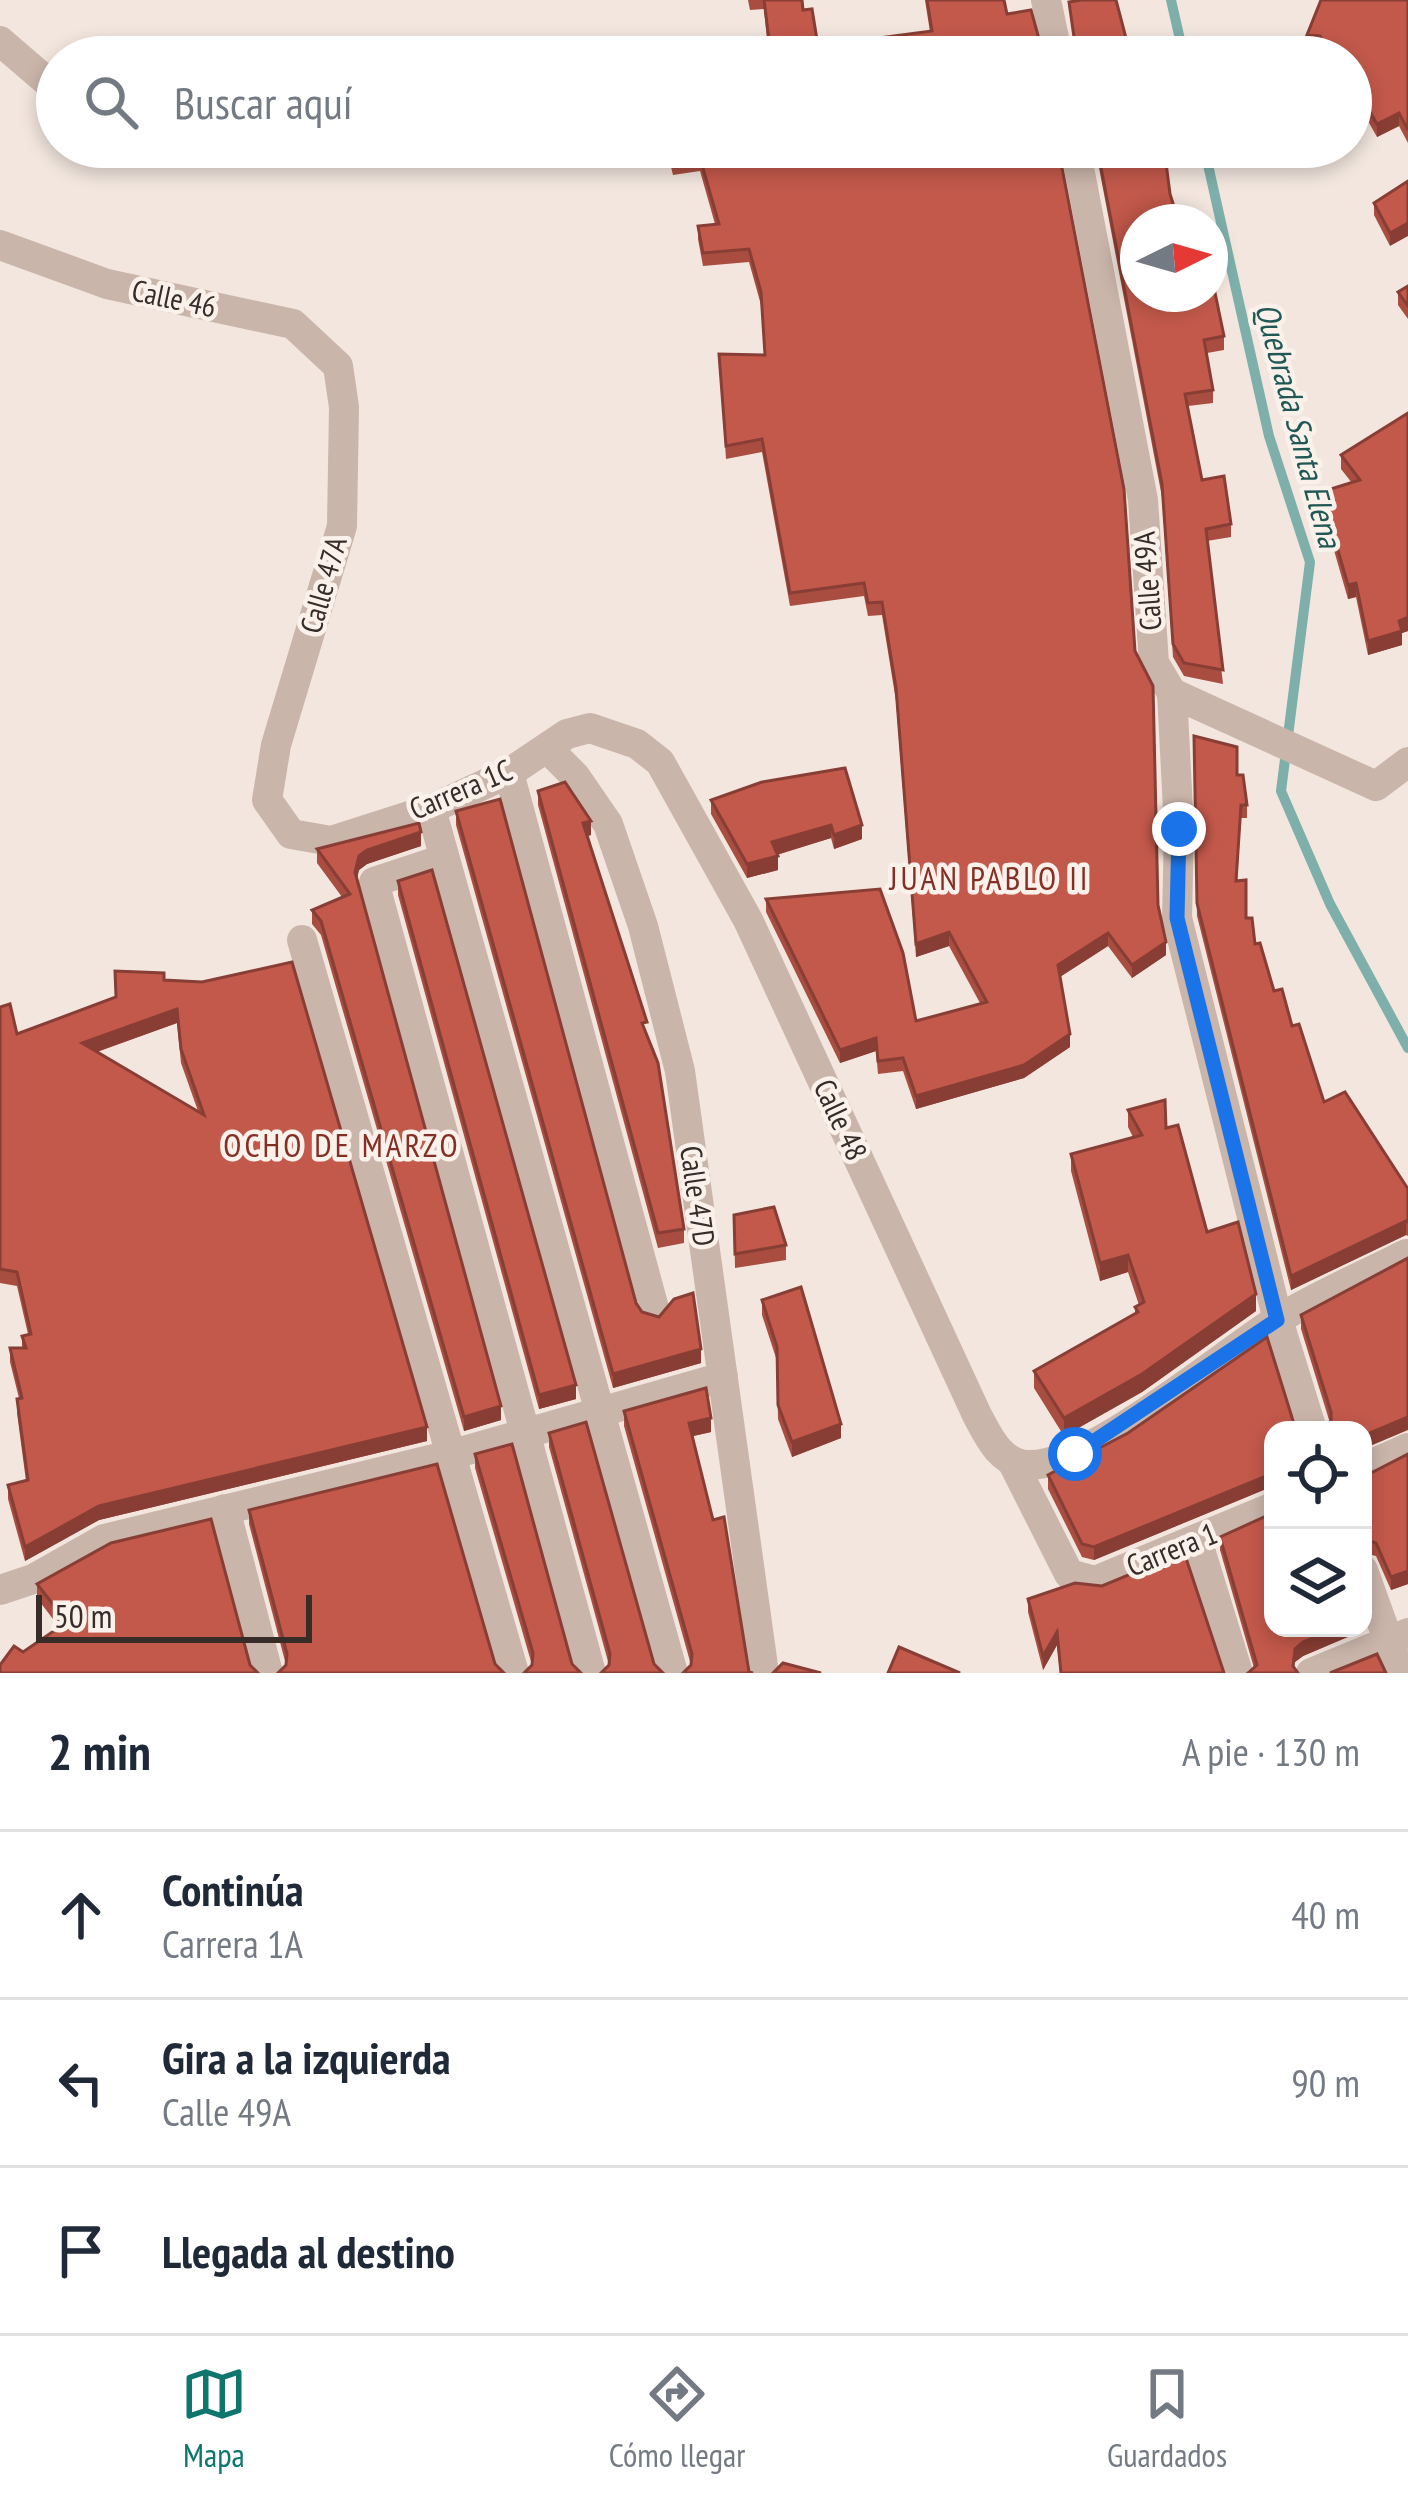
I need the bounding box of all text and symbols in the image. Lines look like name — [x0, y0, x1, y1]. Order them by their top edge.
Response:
search box — [36, 36, 1372, 168]
icon: search — [78, 69, 144, 135]
text: Buscar aquí — [174, 73, 353, 131]
north arrow — [1120, 204, 1228, 312]
street label: Calle 46 — [129, 270, 220, 325]
water label: Quebrada Santa Elena — [1246, 298, 1353, 554]
street label: Calle 49A — [1124, 529, 1169, 632]
street label: Calle 47A — [290, 531, 355, 637]
street label: Carrera 1C — [403, 750, 518, 828]
route end — [1152, 802, 1206, 856]
district label: JUAN PABLO II — [888, 856, 1091, 899]
street label: Calle 48 — [806, 1073, 877, 1166]
district label: OCHO DE MARZO — [223, 1123, 461, 1166]
street label: Calle 47D — [672, 1143, 725, 1248]
map controls — [1264, 1421, 1372, 1637]
button: locate — [1264, 1421, 1372, 1529]
route start — [1048, 1427, 1102, 1481]
street label: Carrera 1 — [1120, 1513, 1222, 1584]
button: layers — [1264, 1529, 1372, 1637]
scale bar — [36, 1589, 312, 1642]
text: 50 m — [54, 1594, 112, 1637]
text: 2 min — [48, 1718, 151, 1784]
text: A pie · 130 m — [1182, 1726, 1360, 1777]
text: Continúa — [162, 1860, 304, 1918]
icon: ahead — [48, 1882, 114, 1948]
text: 40 m — [1291, 1889, 1360, 1940]
text: Carrera 1A — [162, 1918, 303, 1969]
text: Gira a la izquierda — [162, 2028, 451, 2086]
icon: left — [48, 2050, 114, 2116]
text: 90 m — [1291, 2057, 1360, 2108]
text: Calle 49A — [162, 2086, 291, 2137]
icon: arrive — [48, 2218, 114, 2284]
text: Llegada al destino — [162, 2222, 455, 2280]
tab: Mapa — [181, 2361, 247, 2476]
tab: Cómo llegar — [609, 2361, 745, 2476]
tab: Guardados — [1107, 2361, 1227, 2476]

